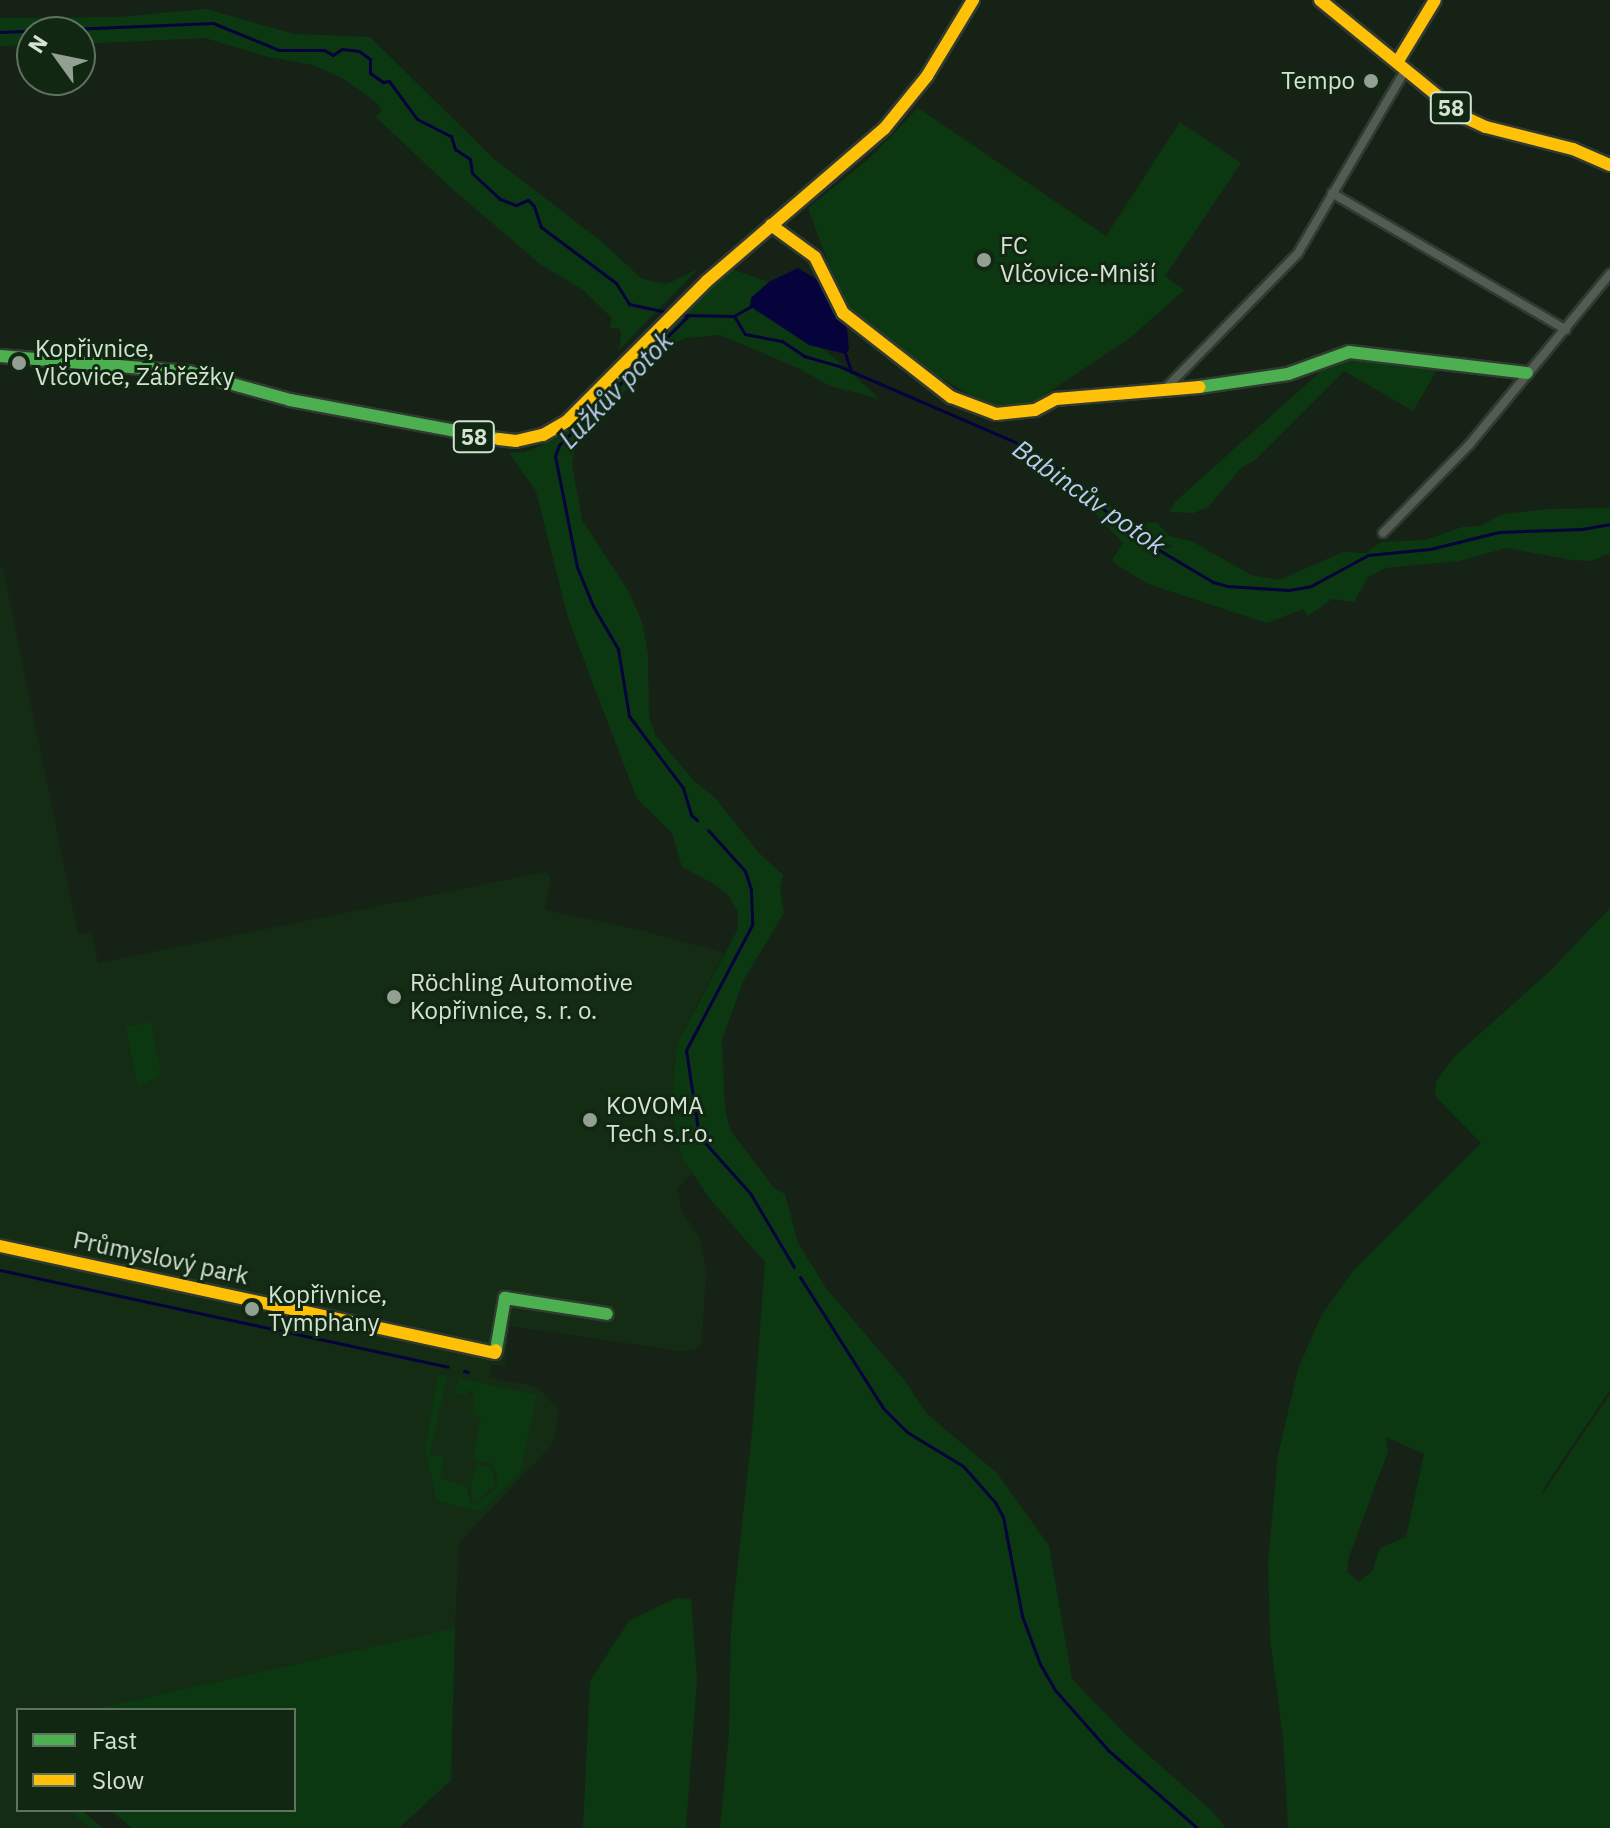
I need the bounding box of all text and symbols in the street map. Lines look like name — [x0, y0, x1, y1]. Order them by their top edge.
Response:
north arrow — [16, 16, 96, 96]
text: N — [21, 29, 54, 58]
place label: Tempo — [1281, 67, 1355, 95]
marker: Tempo — [1362, 72, 1380, 90]
road number: 58 — [1429, 90, 1473, 126]
place label: FC Vlčovice-Mniší — [1000, 232, 1156, 288]
marker: FC Vlčovice-Mniší — [975, 251, 993, 269]
water label: Lužkův potok — [553, 325, 679, 455]
place label: Kopřivnice, Vlčovice, Zábřežky — [35, 335, 234, 391]
marker: Kopřivnice, Vlčovice, Zábřežky — [10, 354, 28, 372]
road number: 58 — [452, 419, 496, 455]
water label: Babincův potok — [1007, 433, 1171, 561]
place label: Röchling Automotive Kopřivnice, s. r. o. — [410, 969, 633, 1025]
marker: Röchling Automotive Kopřivnice, s. r. o. — [385, 988, 403, 1006]
place label: KOVOMA Tech s.r.o. — [606, 1092, 713, 1148]
marker: KOVOMA Tech s.r.o. — [581, 1111, 599, 1129]
street label: Průmyslový park — [71, 1225, 251, 1291]
place label: Kopřivnice, Tymphany — [268, 1281, 387, 1337]
marker: Kopřivnice, Tymphany — [243, 1300, 261, 1318]
legend — [16, 1708, 296, 1812]
text: Fast — [92, 1724, 137, 1756]
text: Slow — [92, 1764, 144, 1796]

